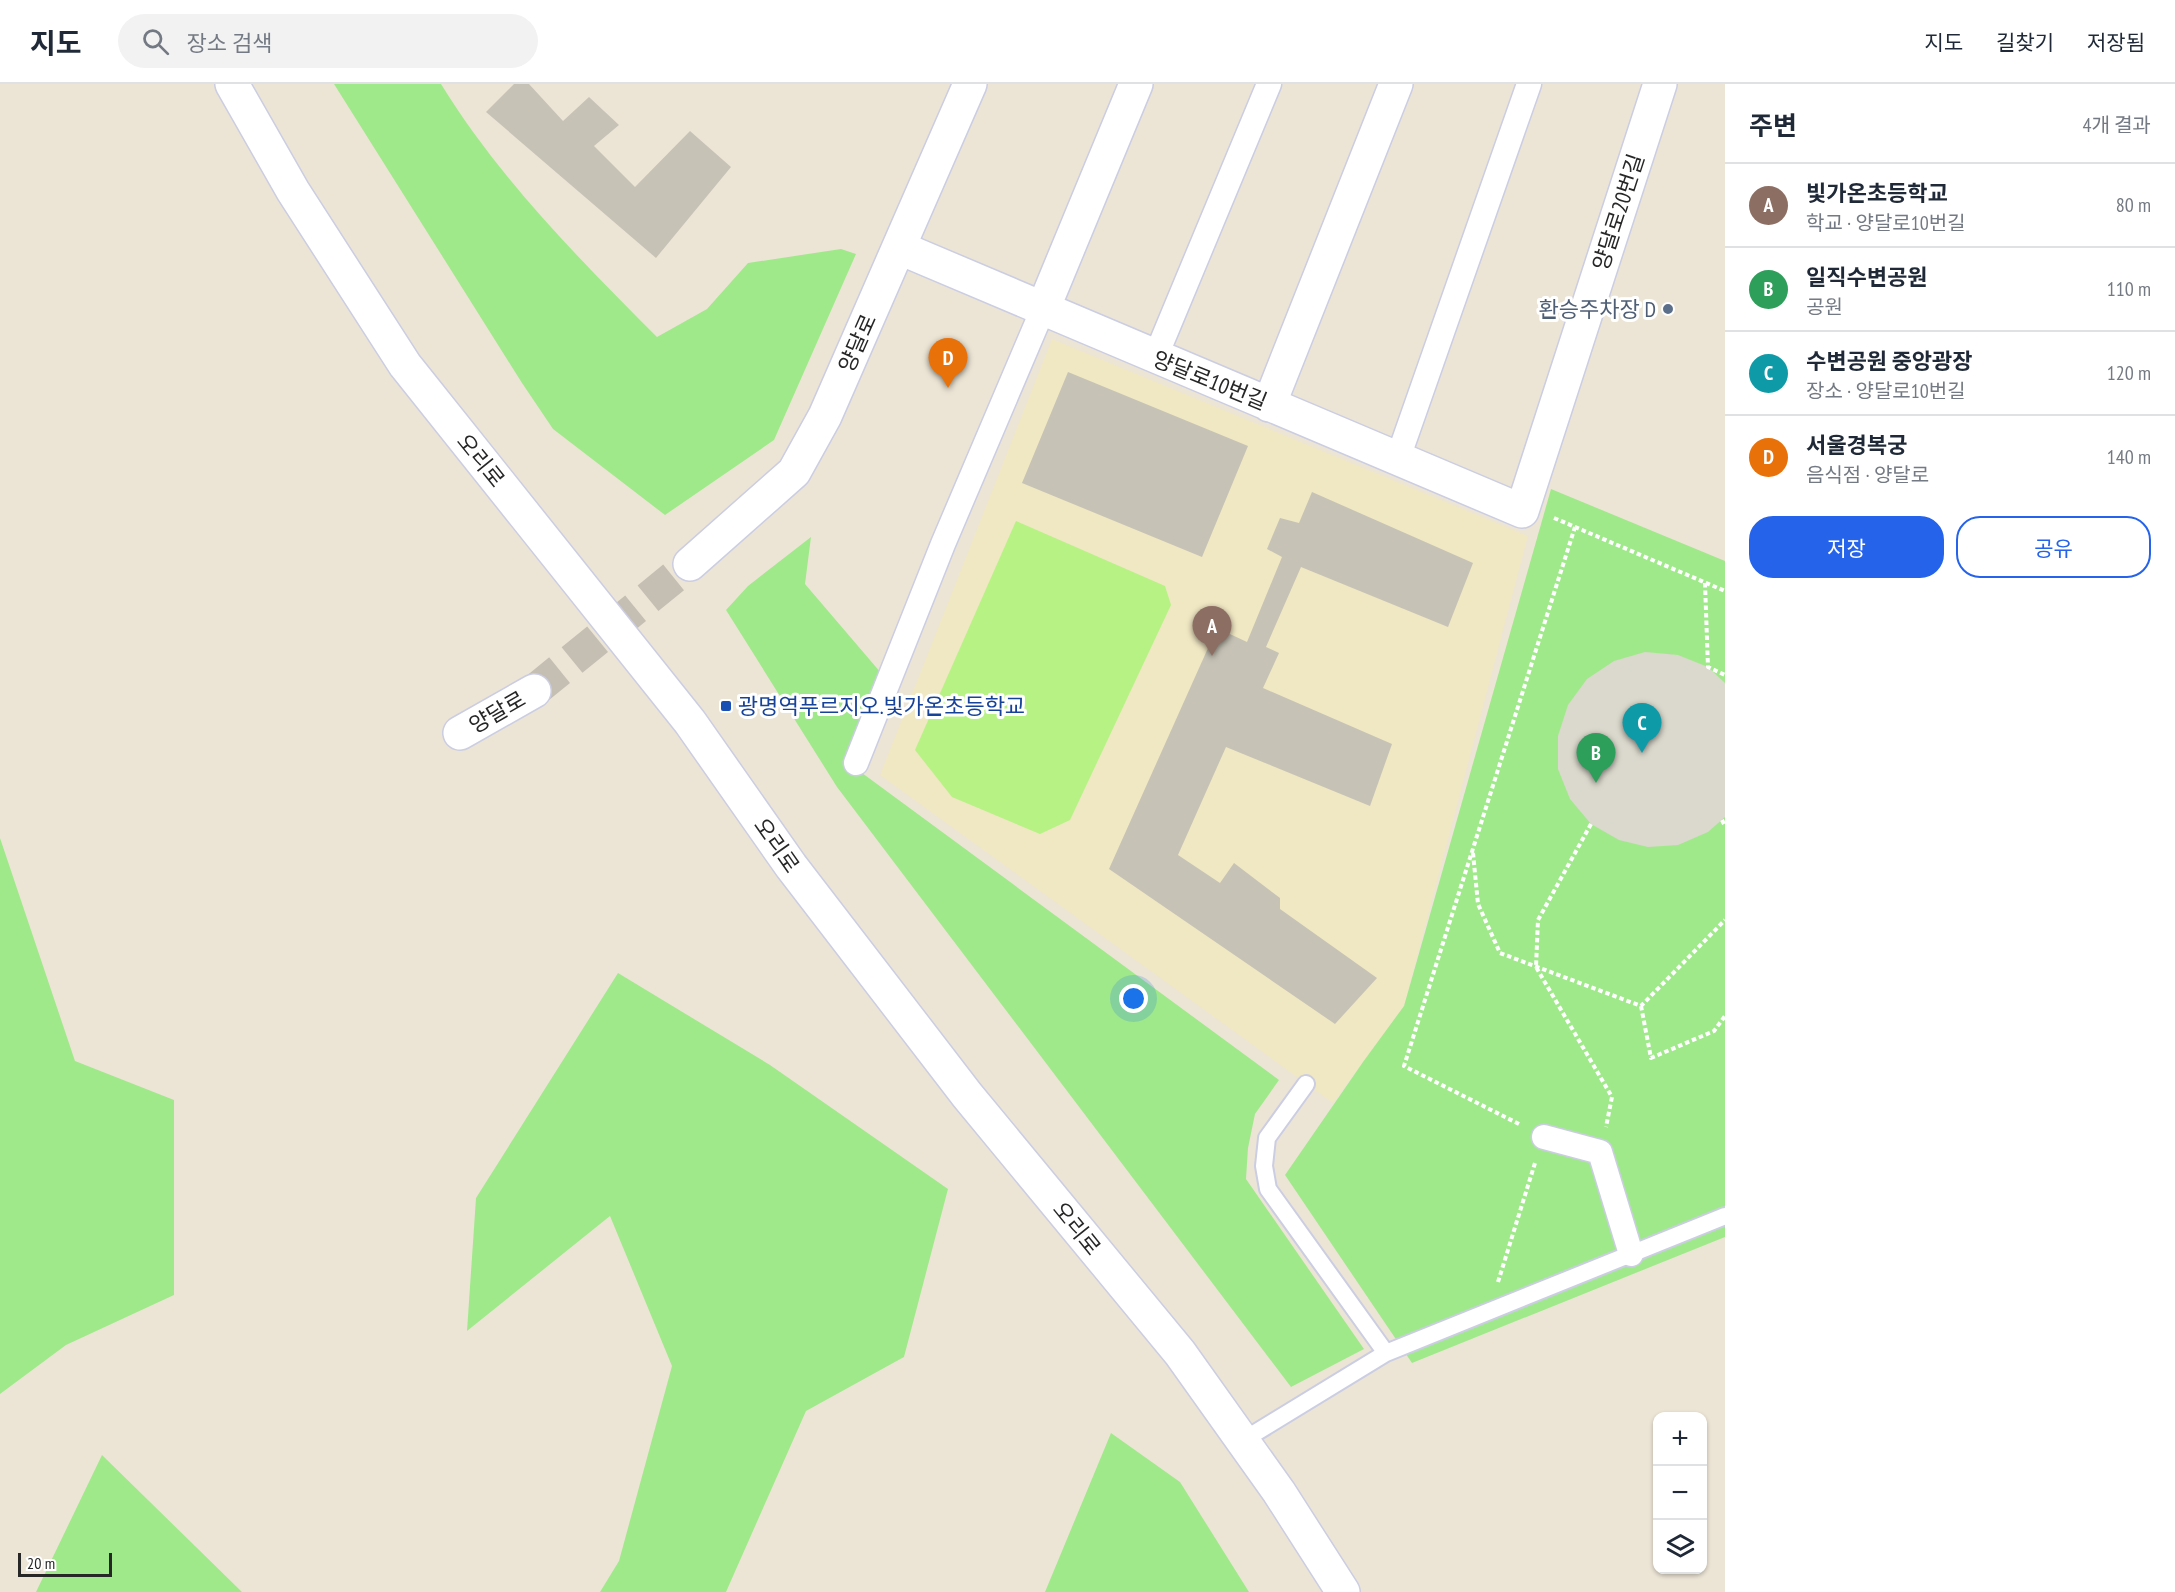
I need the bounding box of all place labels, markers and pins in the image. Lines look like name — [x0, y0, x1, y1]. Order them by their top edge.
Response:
place label: 환승주차장 D — [1539, 295, 1656, 323]
marker: 환승주차장 D — [1661, 302, 1675, 316]
pin: D — [928, 338, 968, 388]
pin: A — [1192, 606, 1232, 656]
place label: 광명역푸르지오.빛가온초등학교 — [738, 692, 1025, 720]
marker: 광명역푸르지오.빛가온초등학교 — [719, 699, 733, 713]
pin: C — [1622, 704, 1662, 753]
pin: B — [1576, 734, 1616, 783]

